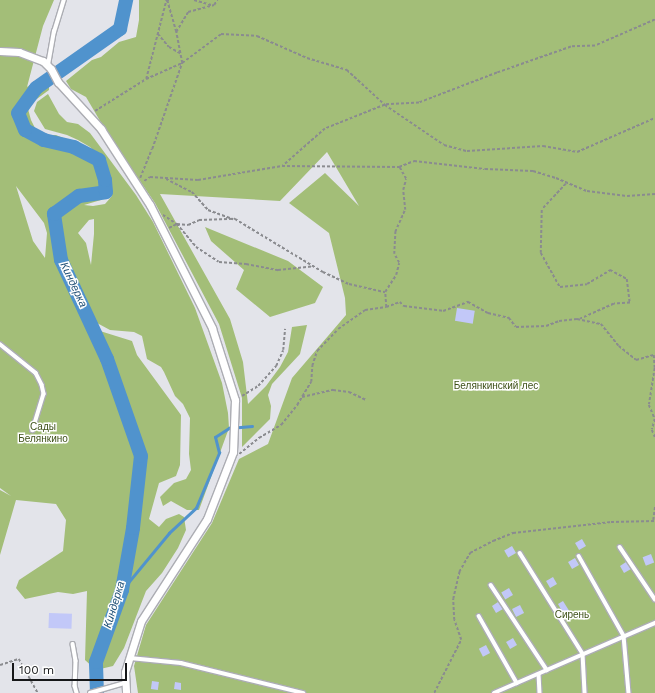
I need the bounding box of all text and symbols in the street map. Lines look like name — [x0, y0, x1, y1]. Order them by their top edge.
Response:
water label: Киндерка — [57, 260, 89, 310]
park label: Белянкинский лес — [454, 380, 538, 392]
park label: Сады Белянкино — [18, 420, 68, 444]
water label: Киндерка — [102, 580, 128, 630]
park label: Сирень — [555, 609, 589, 621]
scale bar — [14, 655, 129, 681]
text: 100 m — [19, 663, 54, 677]

